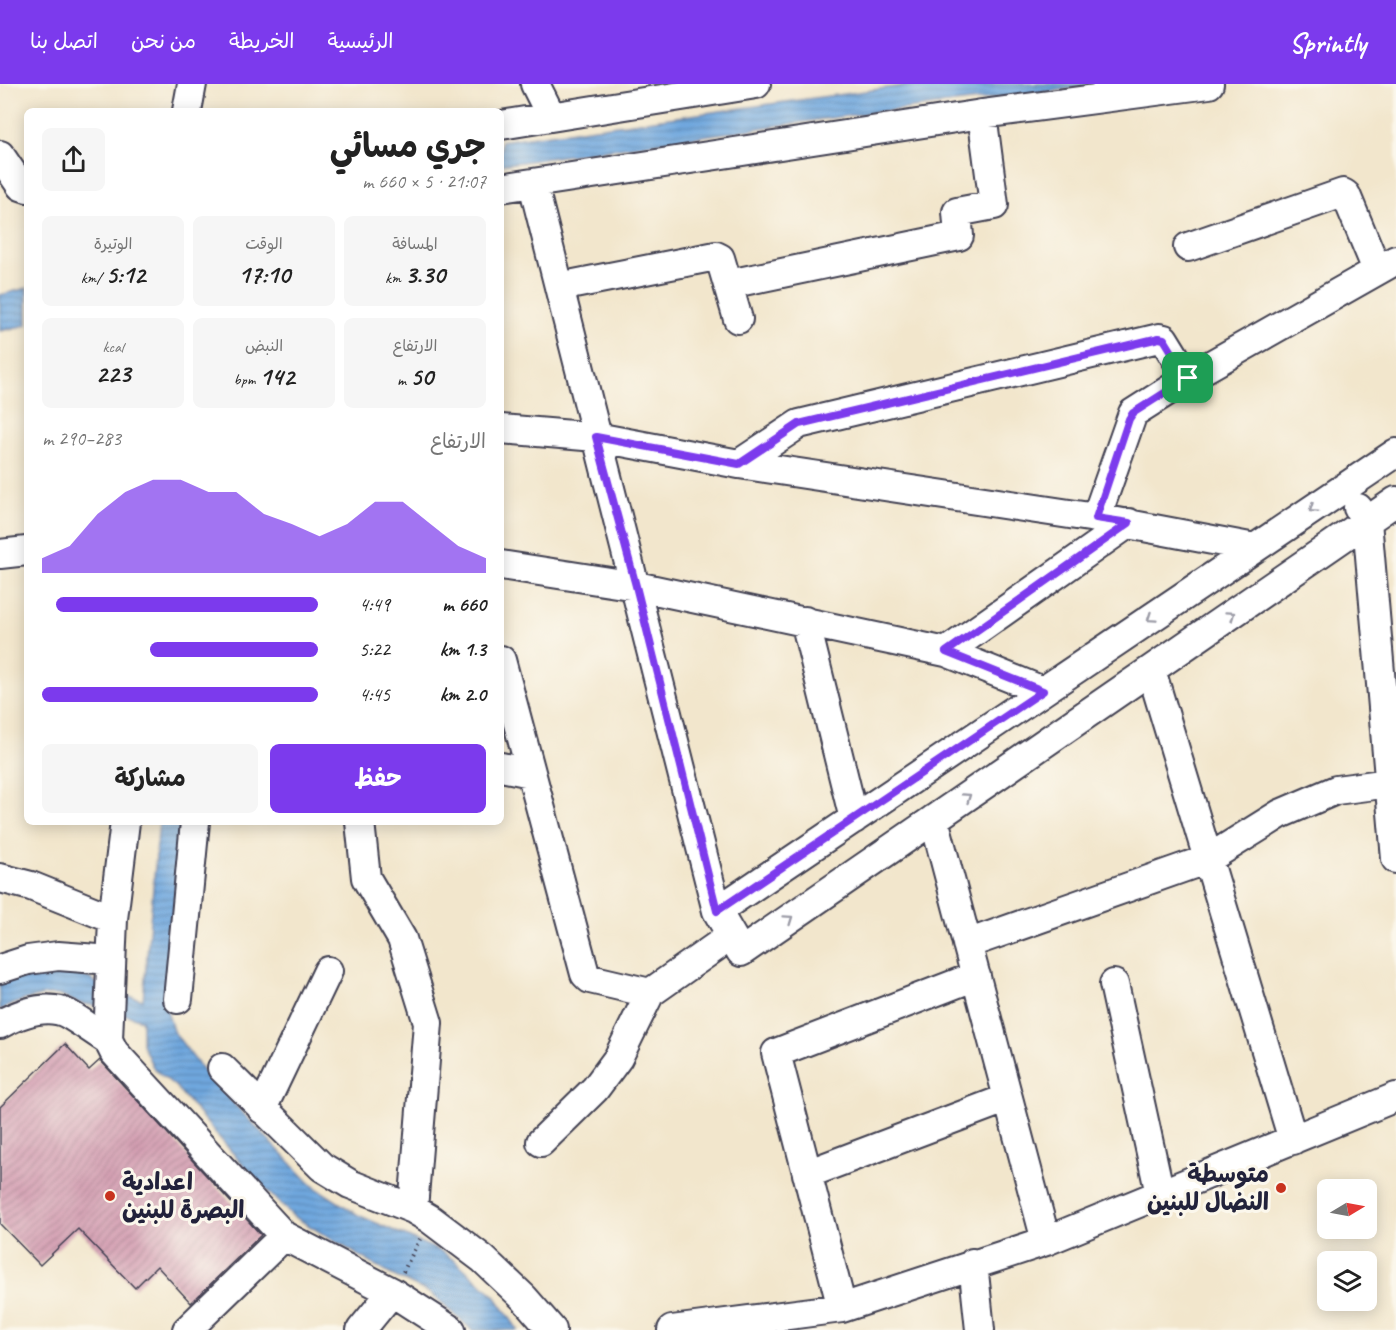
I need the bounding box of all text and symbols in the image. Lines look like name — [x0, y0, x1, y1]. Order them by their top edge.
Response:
text: Sprintly — [1289, 25, 1366, 60]
text: اتصل بنا — [30, 28, 98, 54]
text: من نحن — [131, 28, 196, 54]
text: الخريطة — [229, 28, 295, 54]
text: الرئيسية — [328, 28, 393, 54]
text: جري مسائي — [330, 125, 486, 167]
button: share — [42, 128, 105, 191]
text: 21:07 · 5 × 660 m — [362, 169, 486, 194]
text: الوتيرة — [94, 234, 132, 254]
text: الوقت — [245, 234, 283, 254]
text: المسافة — [392, 234, 438, 254]
text: 5:12 — [105, 258, 145, 291]
text: 17:10 — [238, 258, 290, 291]
text: 3.30 — [405, 258, 445, 291]
text: /km — [81, 268, 105, 288]
text: km — [385, 268, 405, 288]
text: النبض — [245, 336, 283, 356]
text: الارتفاع — [393, 336, 437, 356]
text: kcal — [102, 337, 124, 357]
pin — [1162, 352, 1213, 403]
text: 223 — [95, 357, 131, 390]
text: 142 — [259, 360, 294, 393]
text: 50 — [410, 360, 433, 393]
icon: arrive — [1171, 361, 1204, 394]
text: bpm — [234, 370, 259, 390]
text: m — [397, 370, 410, 390]
text: 283–290 m — [42, 426, 121, 451]
text: الارتفاع — [430, 429, 486, 454]
one-way arrow — [1308, 502, 1319, 513]
text: 4:49 — [359, 592, 390, 617]
text: 660 m — [442, 592, 486, 617]
one-way arrow — [1147, 611, 1158, 622]
one-way arrow — [1224, 611, 1235, 622]
text: 5:22 — [359, 637, 390, 662]
text: 1.3 km — [439, 637, 486, 662]
text: 4:45 — [359, 682, 390, 707]
text: 2.0 km — [439, 682, 486, 707]
button: مشاركة — [42, 744, 258, 813]
button: حفظ — [270, 744, 486, 813]
one-way arrow — [960, 793, 971, 804]
one-way arrow — [782, 915, 793, 926]
place label: متوسطة النضال للبنين — [1147, 1159, 1269, 1217]
place label: اعدادية البصرة للبنين — [122, 1167, 244, 1225]
north arrow — [1317, 1179, 1377, 1239]
map controls — [1317, 1179, 1377, 1311]
marker: متوسطة النضال للبنين — [1274, 1181, 1288, 1195]
marker: اعدادية البصرة للبنين — [103, 1189, 117, 1203]
button: layers — [1317, 1251, 1377, 1311]

